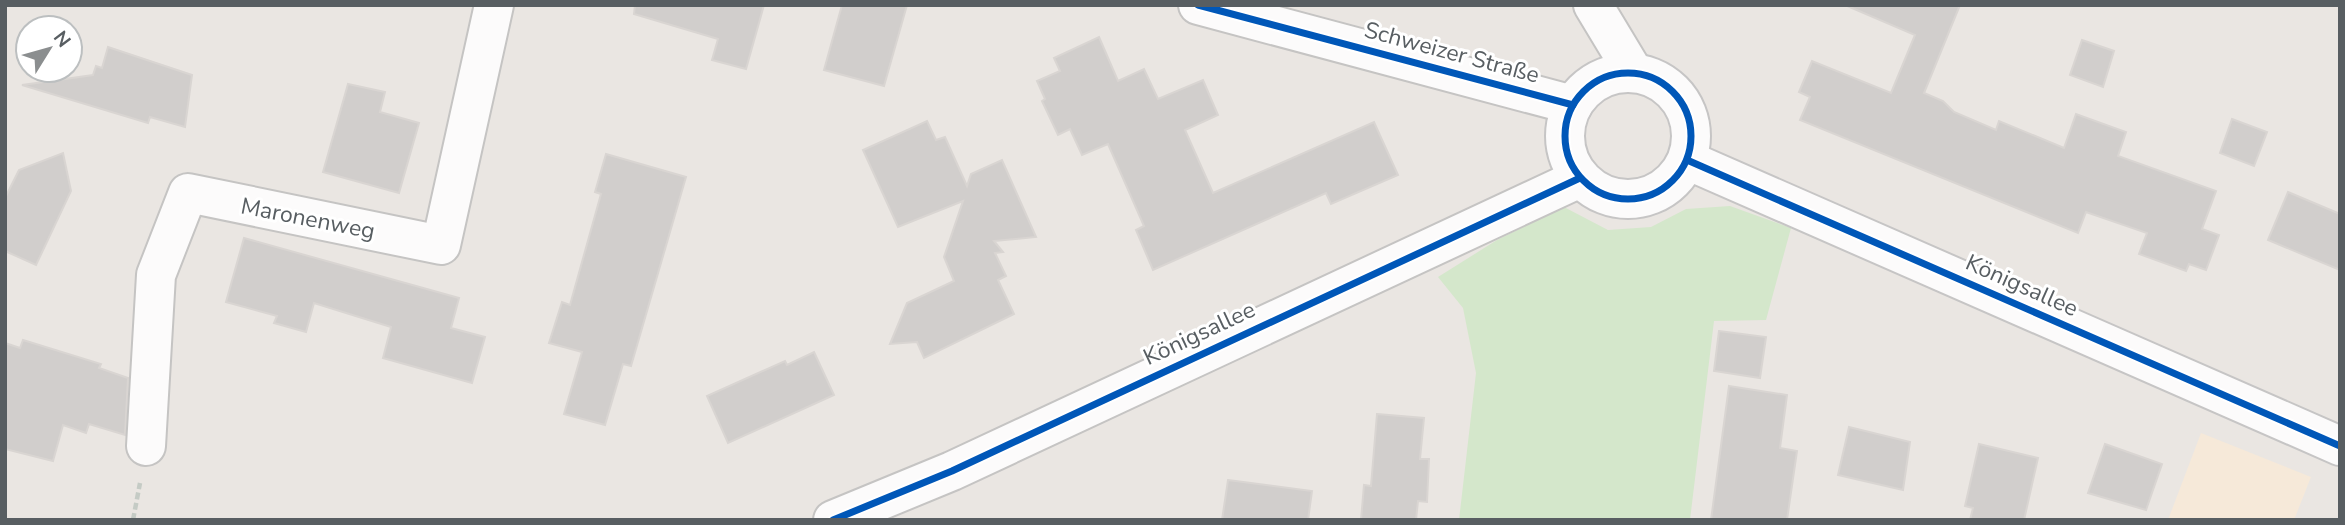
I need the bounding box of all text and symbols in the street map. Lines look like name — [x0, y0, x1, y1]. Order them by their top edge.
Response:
north arrow — [14, 14, 84, 84]
street label: Schweizer Straße — [1361, 14, 1543, 91]
text: N — [47, 26, 76, 53]
street label: Maronenweg — [238, 190, 378, 247]
street label: Königsallee — [1961, 247, 2083, 324]
street label: Königsallee — [1138, 294, 1260, 373]

